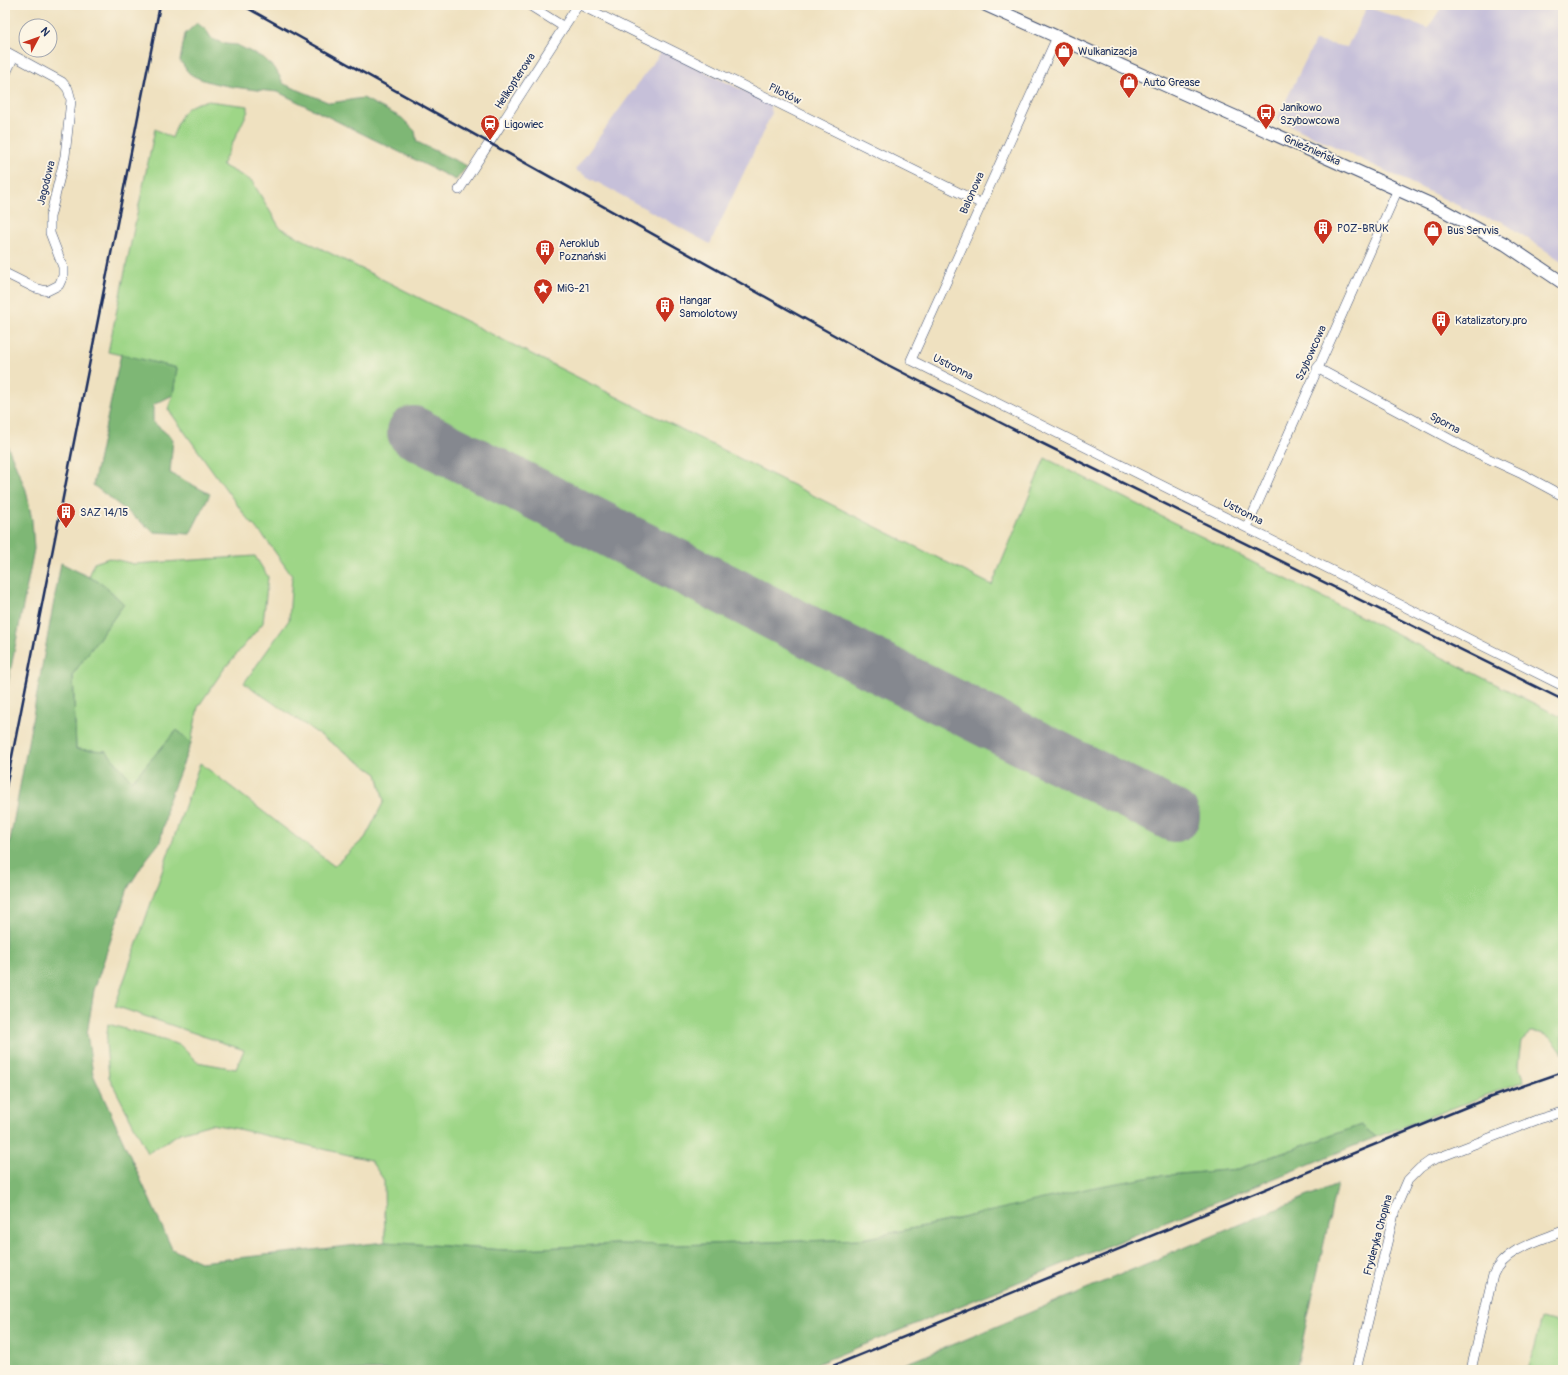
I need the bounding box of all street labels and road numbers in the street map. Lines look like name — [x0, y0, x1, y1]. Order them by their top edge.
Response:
street label: Helikopterowa — [492, 51, 538, 111]
street label: Pilotów — [767, 81, 804, 108]
street label: Gnieźnieńska — [1281, 132, 1343, 168]
street label: Jagodowa — [34, 159, 58, 207]
street label: Balonowa — [957, 170, 987, 216]
street label: Szybowcowa — [1293, 323, 1329, 383]
street label: Ustronna — [931, 351, 975, 383]
street label: Sporna — [1427, 410, 1463, 436]
street label: Ustronna — [1221, 496, 1265, 528]
street label: Fryderyka Chopina — [1361, 1193, 1395, 1277]

